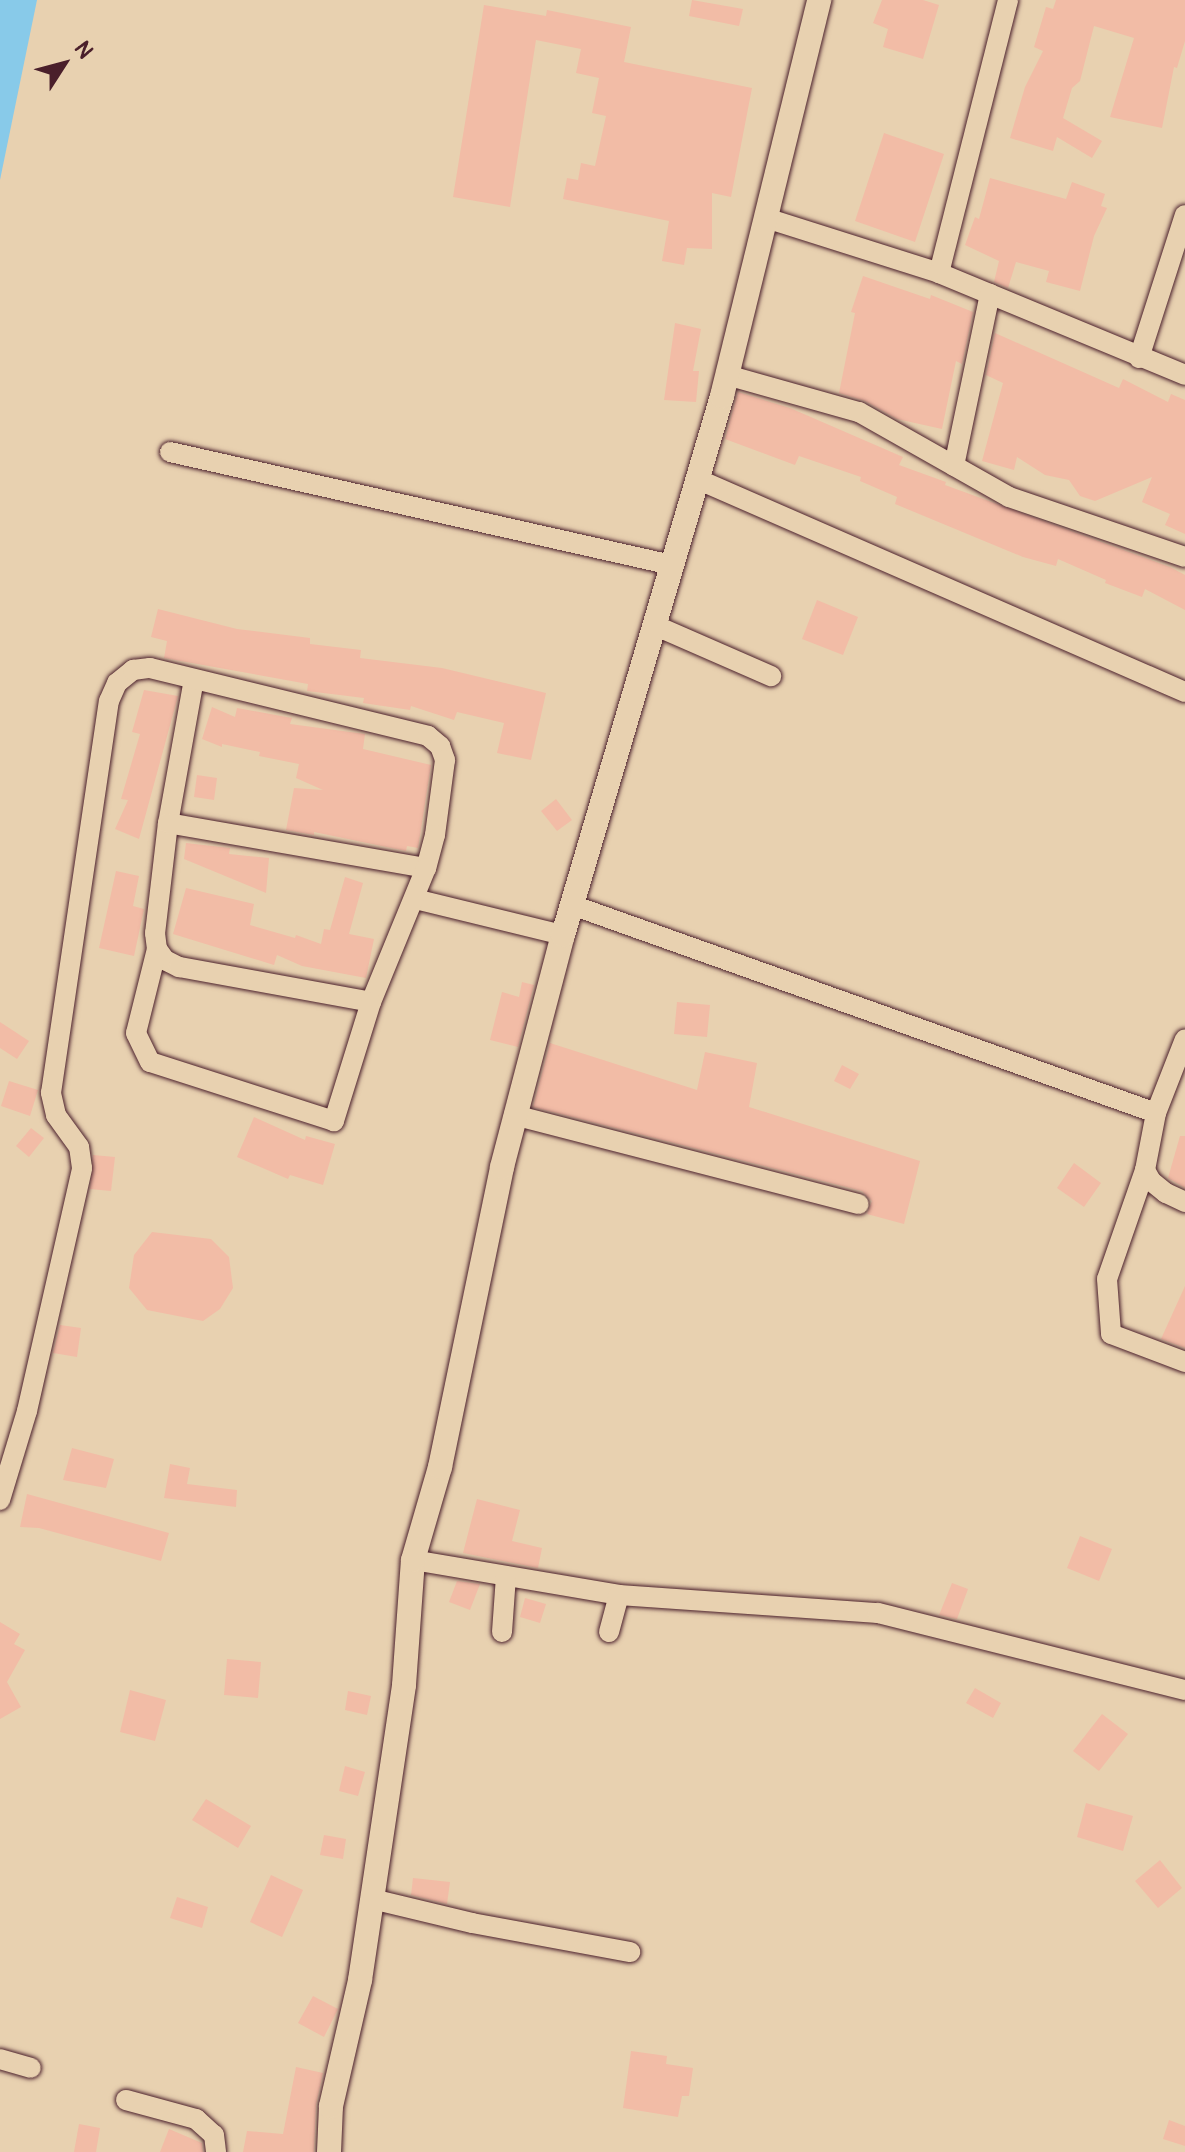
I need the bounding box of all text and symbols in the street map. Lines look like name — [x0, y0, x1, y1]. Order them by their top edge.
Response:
north arrow — [24, 24, 104, 104]
text: N — [68, 36, 99, 64]

